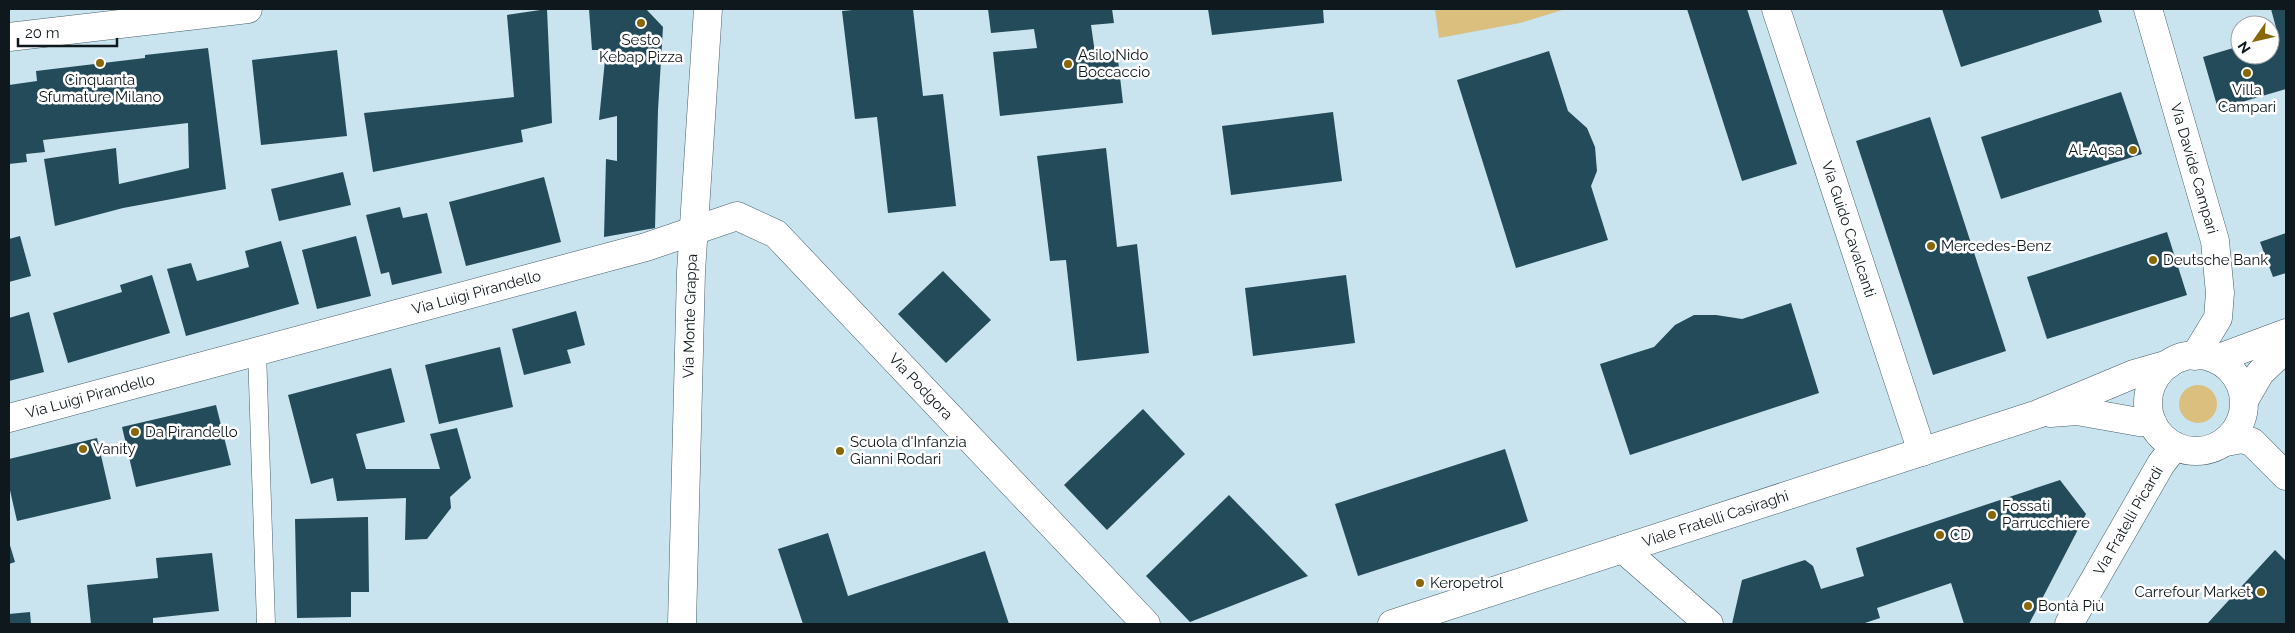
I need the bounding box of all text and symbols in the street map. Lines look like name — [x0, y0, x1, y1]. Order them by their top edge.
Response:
scale bar — [18, 15, 116, 47]
north arrow — [2230, 15, 2280, 65]
marker: Sesto Kebap Pizza — [635, 17, 647, 29]
text: 20 m — [25, 24, 60, 42]
place label: Sesto Kebap Pizza — [599, 31, 683, 66]
text: N — [2235, 38, 2254, 56]
place label: Asilo Nido Boccaccio — [1078, 46, 1150, 81]
marker: Cinquanta Sfumature Milano — [94, 57, 106, 69]
marker: Asilo Nido Boccaccio — [1062, 58, 1074, 70]
marker: Villa Campari — [2241, 67, 2253, 79]
place label: Cinquanta Sfumature Milano — [39, 71, 161, 106]
place label: Villa Campari — [2218, 81, 2276, 116]
street label: Via Davide Campari — [2167, 101, 2222, 236]
place label: Al-Aqsa — [2068, 141, 2123, 159]
marker: Al-Aqsa — [2127, 144, 2139, 156]
street label: Via Guido Cavalcanti — [1818, 159, 1879, 300]
place label: Mercedes-Benz — [1941, 237, 2051, 255]
marker: Mercedes-Benz — [1925, 240, 1937, 252]
place label: Deutsche Bank — [2163, 251, 2268, 269]
street label: Via Monte Grappa — [679, 253, 701, 379]
marker: Deutsche Bank — [2147, 254, 2159, 266]
street label: Via Luigi Pirandello — [410, 267, 543, 318]
street label: Via Podgora — [885, 350, 956, 423]
street label: Via Luigi Pirandello — [24, 370, 157, 422]
place label: Da Pirandello — [145, 423, 238, 441]
marker: Da Pirandello — [129, 426, 141, 438]
place label: Scuola d'Infanzia Gianni Rodari — [850, 433, 967, 468]
place label: Vanity — [93, 440, 136, 458]
marker: Vanity — [77, 443, 89, 455]
marker: Scuola d'Infanzia Gianni Rodari — [834, 445, 846, 457]
street label: Via Fratelli Picardi — [2090, 463, 2167, 579]
street label: Viale Fratelli Casiraghi — [1640, 487, 1791, 551]
place label: Fossati Parrucchiere — [2002, 497, 2090, 532]
marker: Fossati Parrucchiere — [1986, 509, 1998, 521]
place label: CD — [1950, 526, 1971, 544]
marker: CD — [1934, 529, 1946, 541]
place label: Keropetrol — [1430, 574, 1504, 592]
marker: Keropetrol — [1414, 577, 1426, 589]
place label: Carrefour Market — [2134, 583, 2251, 601]
marker: Carrefour Market — [2255, 586, 2267, 598]
place label: Bontà Più — [2038, 597, 2104, 615]
marker: Bontà Più — [2022, 600, 2034, 612]

